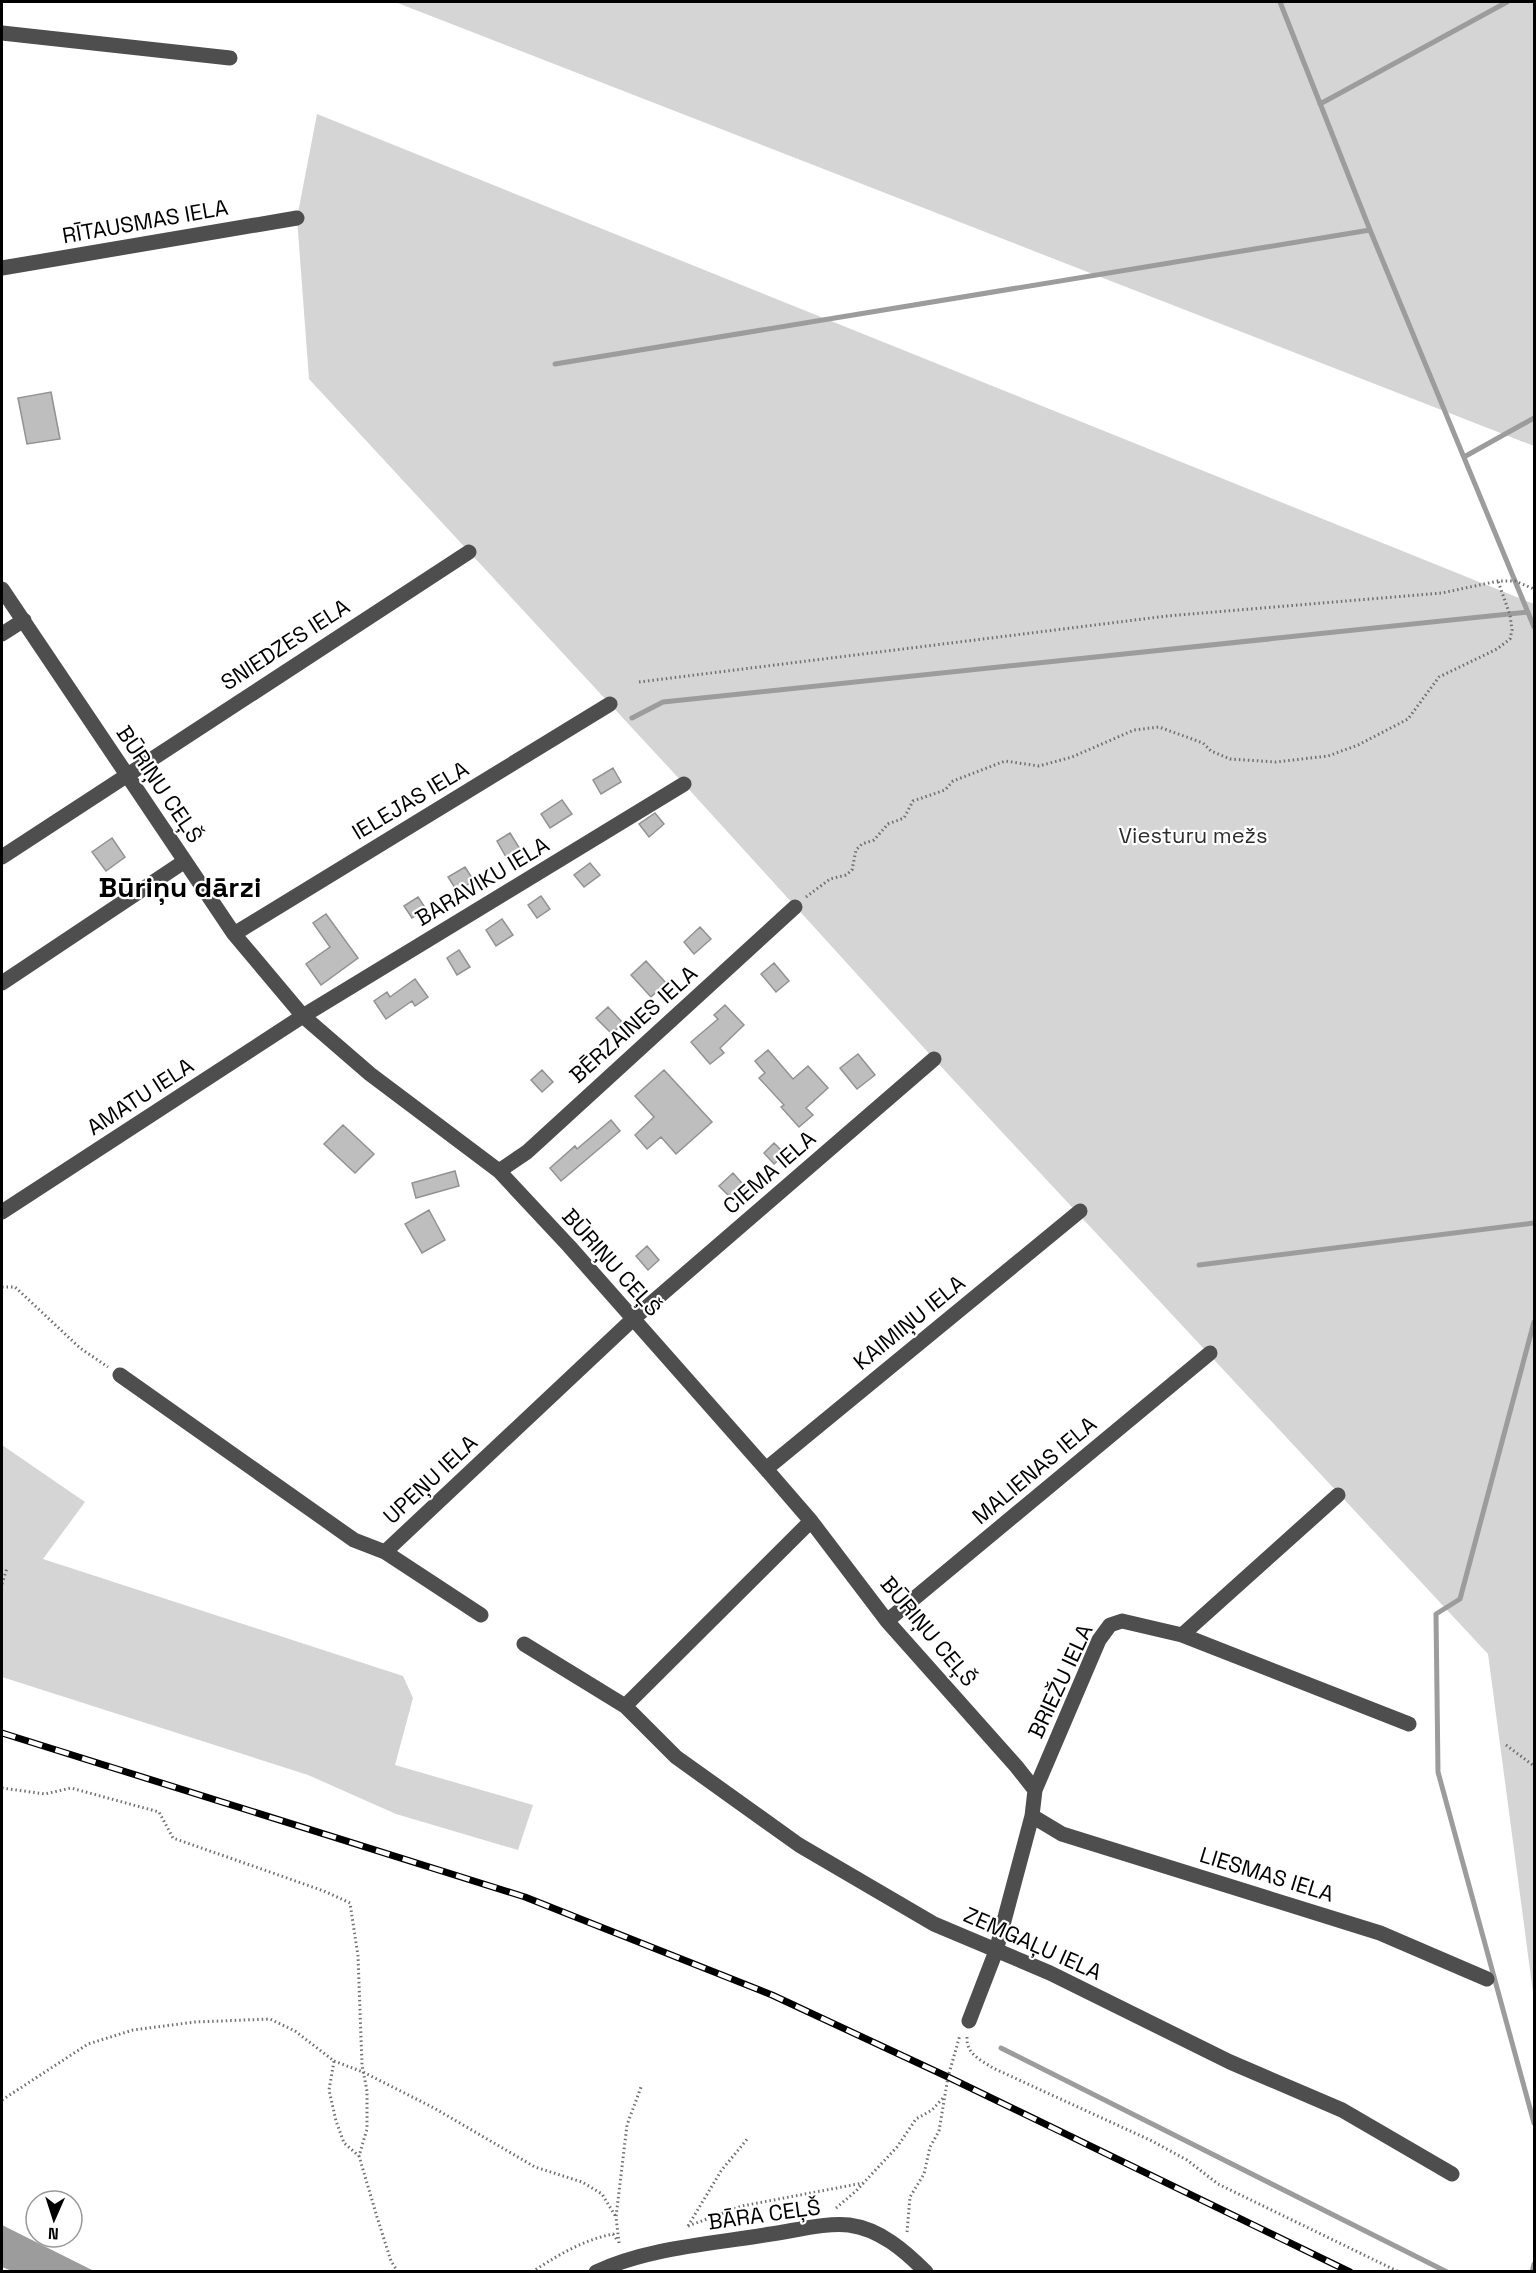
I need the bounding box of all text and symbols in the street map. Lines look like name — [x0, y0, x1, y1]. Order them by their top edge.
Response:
street label: RĪTAUSMAS IELA — [60, 193, 230, 249]
street label: SNIEDZES IELA — [215, 592, 355, 696]
street label: BŪRIŅU CEĻŠ — [111, 720, 209, 848]
street label: IELEJAS IELA — [347, 754, 474, 846]
park label: Viesturu mežs — [1119, 821, 1267, 849]
street label: BARAVIKU IELA — [410, 830, 554, 932]
district label: Būriņu dārzi — [99, 869, 261, 905]
street label: BĒRZAINES IELA — [563, 959, 703, 1089]
street label: AMATU IELA — [81, 1051, 199, 1141]
street label: CIEMA IELA — [717, 1124, 821, 1220]
street label: BŪRIŅU CEĻŠ — [556, 1202, 668, 1322]
street label: KAIMIŅU IELA — [848, 1268, 971, 1376]
street label: MALIENAS IELA — [966, 1410, 1102, 1530]
street label: UPEŅU IELA — [377, 1428, 483, 1530]
street label: BŪRIŅU CEĻŠ — [875, 1570, 983, 1692]
street label: BRIEŽU IELA — [1021, 1619, 1099, 1743]
street label: LIESMAS IELA — [1197, 1840, 1338, 1908]
street label: ZEMGAĻU IELA — [960, 1900, 1106, 1986]
north arrow — [24, 2189, 84, 2249]
street label: BĀRA CEĻŠ — [706, 2192, 822, 2236]
text: N — [47, 2223, 59, 2244]

